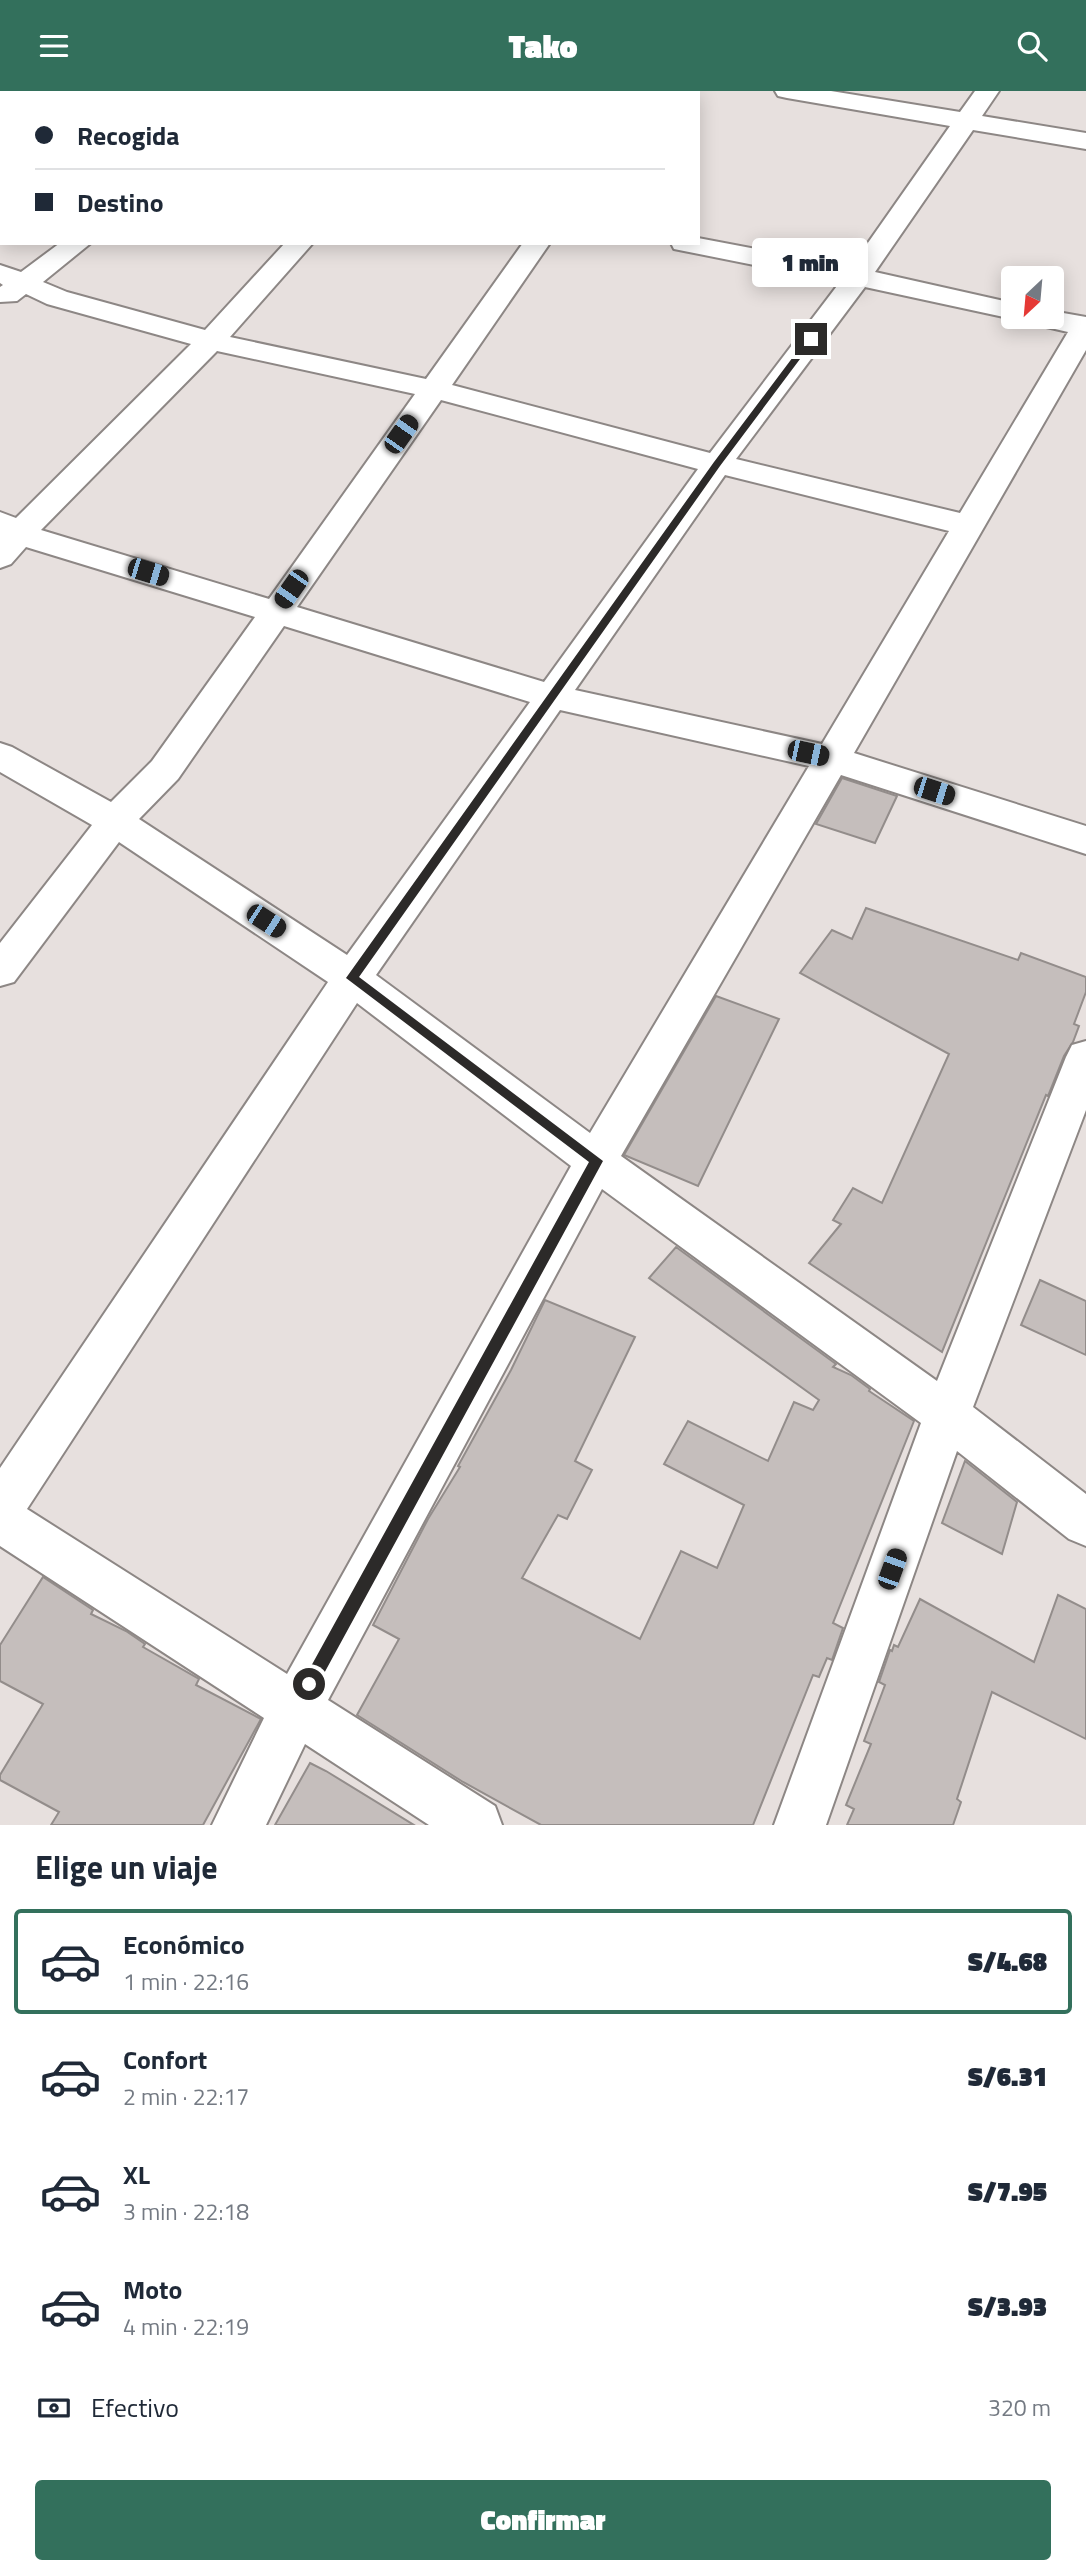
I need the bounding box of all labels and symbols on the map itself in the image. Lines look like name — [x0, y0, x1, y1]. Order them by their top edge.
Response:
callout: 1 min — [753, 237, 869, 287]
north arrow — [1001, 266, 1064, 329]
route end — [795, 323, 827, 355]
car — [381, 411, 422, 457]
car — [125, 556, 172, 588]
car — [271, 566, 312, 612]
car — [786, 738, 831, 768]
car — [911, 775, 958, 807]
car — [243, 901, 290, 941]
car — [875, 1546, 910, 1592]
route start — [293, 1668, 325, 1700]

